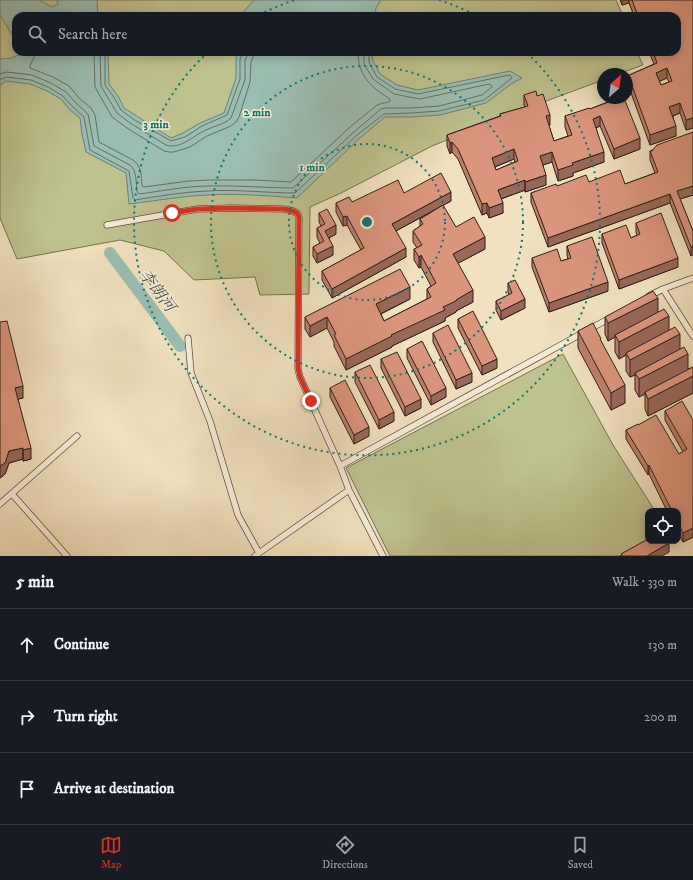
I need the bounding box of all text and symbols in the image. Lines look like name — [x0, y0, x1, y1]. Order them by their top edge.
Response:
search box — [12, 12, 681, 56]
icon: search — [26, 23, 48, 45]
text: Search here — [58, 25, 127, 44]
north arrow — [597, 68, 633, 104]
text: 2 min — [244, 105, 271, 120]
text: 3 min — [143, 117, 169, 132]
text: 1 min — [299, 160, 325, 175]
route start — [163, 204, 181, 222]
centre of rings — [360, 215, 374, 229]
water label: 李朗河 — [135, 265, 181, 318]
route end — [302, 392, 320, 410]
map controls — [645, 508, 681, 544]
button: locate — [645, 508, 681, 544]
text: 5 min — [16, 571, 54, 593]
text: Walk · 330 m — [612, 574, 677, 590]
icon: ahead — [16, 634, 38, 656]
text: Continue — [54, 635, 109, 654]
text: 130 m — [648, 637, 677, 653]
icon: right — [16, 706, 38, 728]
text: Turn right — [54, 707, 117, 726]
text: 200 m — [644, 709, 677, 725]
icon: arrive — [16, 778, 38, 800]
text: Arrive at destination — [54, 779, 174, 798]
tab: Map — [100, 834, 122, 872]
tab: Directions — [322, 834, 368, 872]
tab: Saved — [568, 834, 593, 872]

